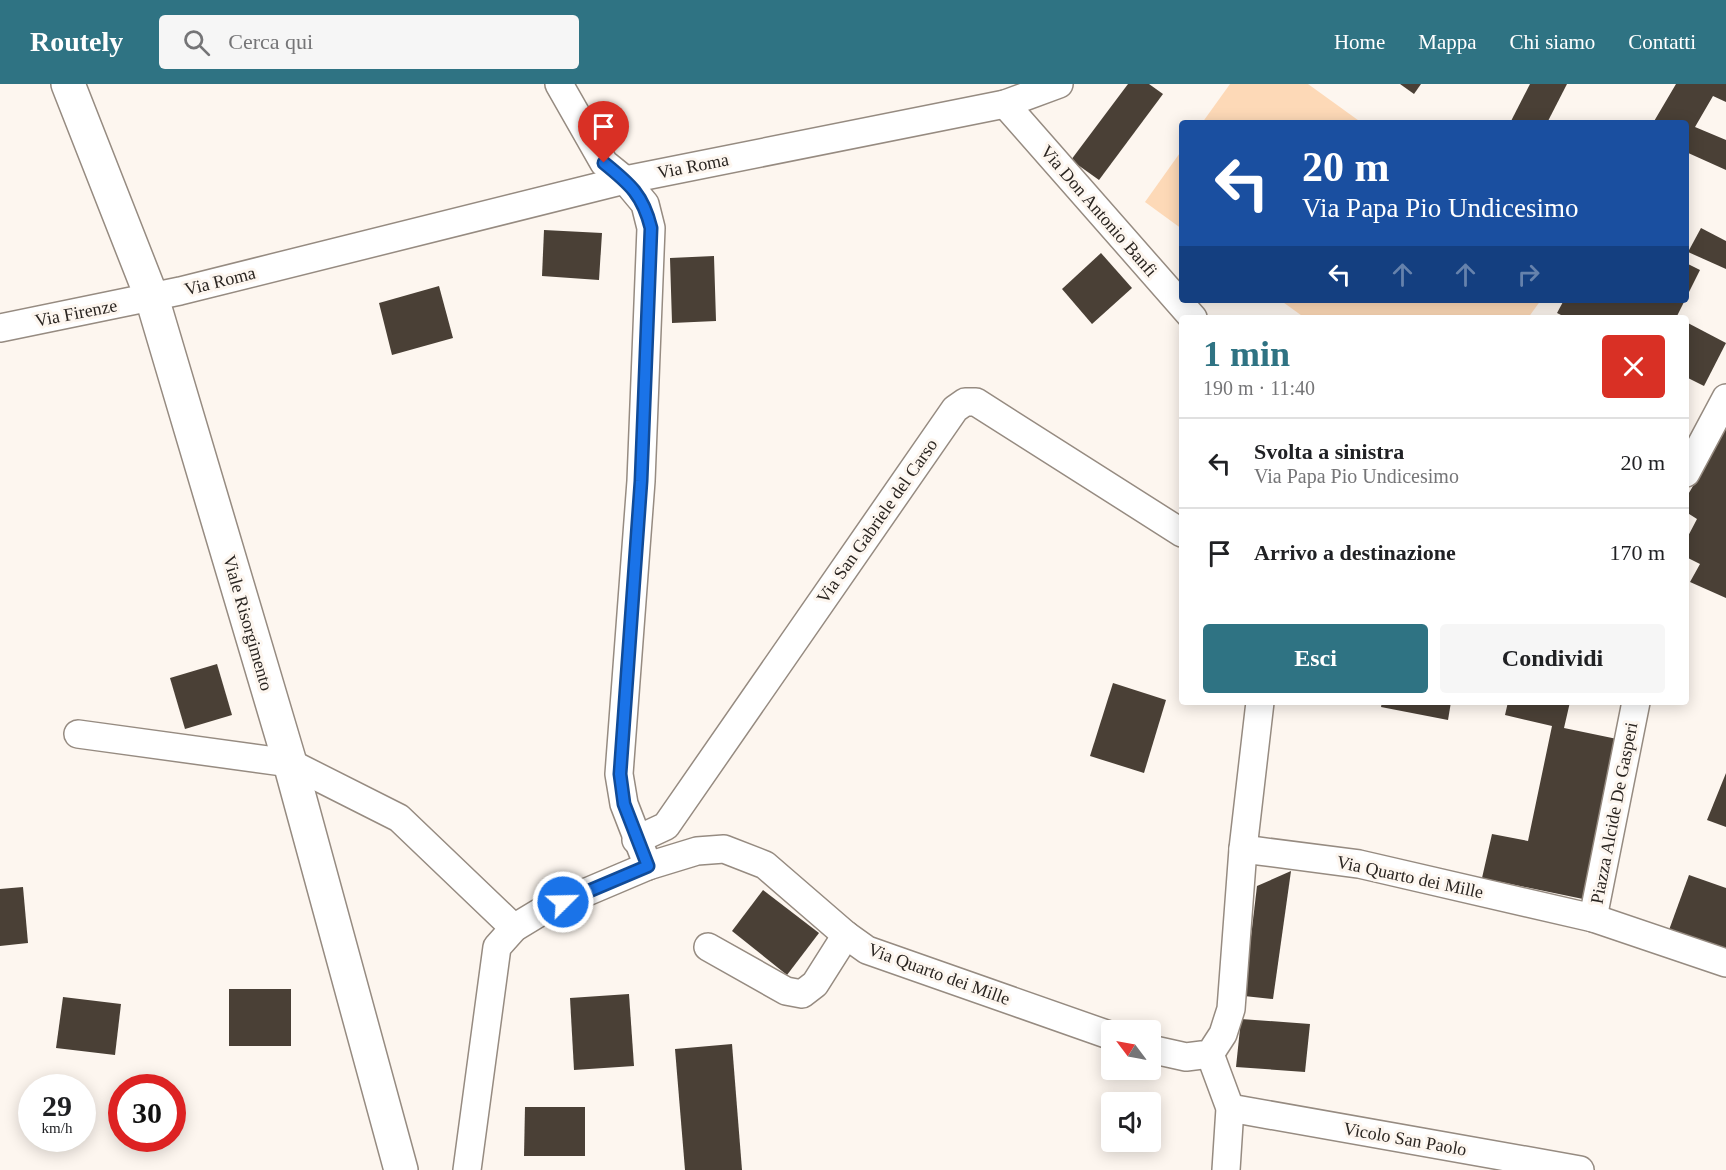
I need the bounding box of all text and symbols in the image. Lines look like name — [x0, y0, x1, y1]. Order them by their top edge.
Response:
search box — [159, 15, 579, 69]
text: Routely — [30, 26, 123, 57]
icon: search — [180, 26, 213, 59]
text: Cerca qui — [228, 29, 313, 54]
text: Home — [1334, 30, 1385, 54]
text: Mappa — [1418, 30, 1477, 54]
text: Chi siamo — [1510, 30, 1595, 54]
text: Contatti — [1628, 30, 1696, 54]
pin — [578, 101, 629, 163]
icon: arrive — [587, 110, 620, 143]
street label: Via Don Antonio Banfi — [1037, 141, 1161, 281]
icon: left — [1203, 144, 1281, 222]
text: 20 m — [1302, 144, 1390, 190]
street label: Via Roma — [656, 149, 730, 183]
text: Via Papa Pio Undicesimo — [1302, 193, 1579, 223]
icon: left — [1323, 258, 1356, 291]
icon: ahead — [1386, 258, 1419, 291]
icon: ahead — [1449, 258, 1482, 291]
icon: right — [1512, 258, 1545, 291]
street label: Via Roma — [182, 263, 258, 299]
street label: Via Firenze — [33, 295, 119, 331]
text: 1 min — [1203, 334, 1290, 374]
button: close — [1602, 335, 1665, 398]
text: 190 m · 11:40 — [1203, 377, 1315, 399]
street label: Via San Gabriele del Carso — [813, 435, 941, 607]
text: Svolta a sinistra — [1254, 439, 1404, 464]
icon: left — [1203, 447, 1236, 480]
text: 20 m — [1620, 450, 1665, 475]
text: Via Papa Pio Undicesimo — [1254, 465, 1459, 487]
icon: arrive — [1203, 537, 1236, 570]
text: Arrivo a destinazione — [1254, 540, 1456, 565]
text: 170 m — [1609, 540, 1665, 565]
street label: Viale Risorgimento — [219, 553, 277, 693]
button: Esci — [1203, 624, 1428, 693]
button: Condividi — [1440, 624, 1665, 693]
street label: Piazza Alcide De Gasperi — [1587, 721, 1641, 905]
street label: Via Quarto dei Mille — [1335, 852, 1485, 902]
position arrow — [531, 870, 595, 934]
street label: Via Quarto dei Mille — [865, 939, 1013, 1009]
north arrow — [1101, 1020, 1161, 1080]
map controls — [1101, 1020, 1161, 1152]
speed limit sign: 30 — [108, 1074, 186, 1152]
text: 29 — [42, 1089, 72, 1122]
button: sound — [1101, 1092, 1161, 1152]
street label: Vicolo San Paolo — [1342, 1118, 1468, 1160]
text: km/h — [42, 1120, 72, 1136]

